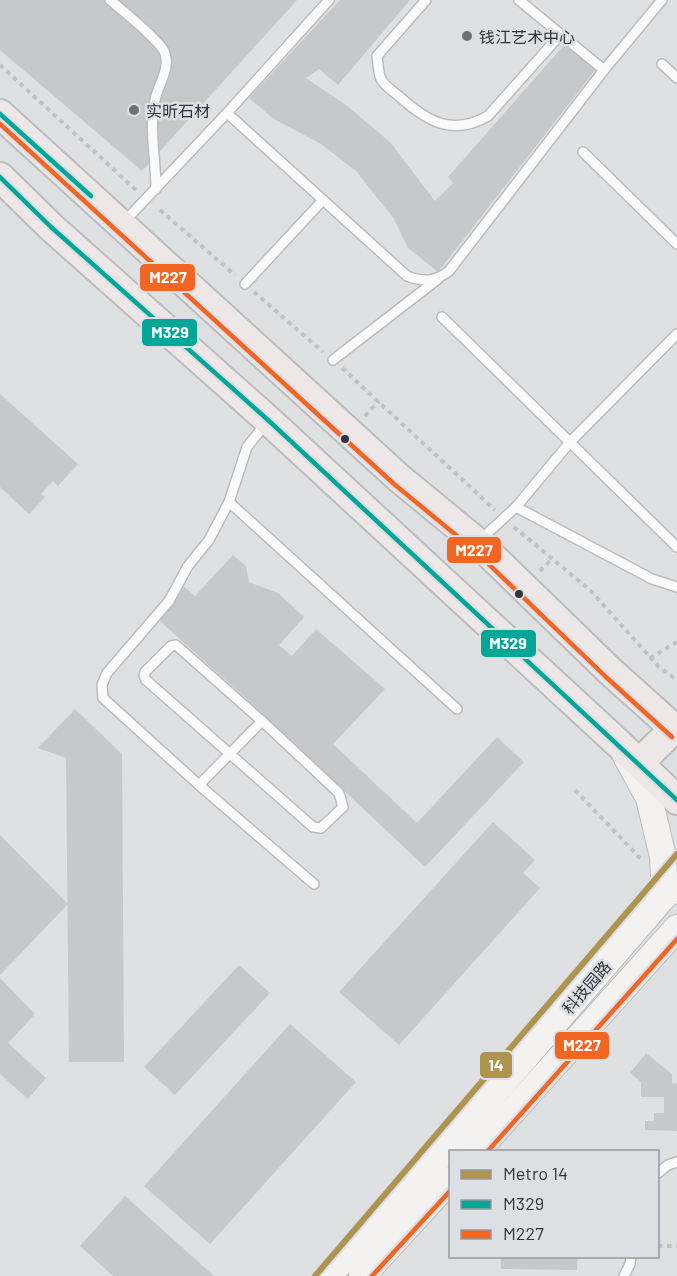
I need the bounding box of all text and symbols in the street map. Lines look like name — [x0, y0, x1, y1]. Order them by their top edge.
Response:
place label: 钱江艺术中心 — [479, 27, 575, 46]
marker: 钱江艺术中心 — [460, 29, 474, 43]
place label: 实昕石材 — [146, 101, 210, 120]
marker: 实昕石材 — [127, 103, 141, 117]
line badge: M227 — [139, 263, 196, 292]
text: M227 — [149, 267, 187, 286]
line badge: M329 — [141, 318, 198, 347]
text: M329 — [151, 322, 189, 341]
unlabelled marker — [339, 433, 351, 445]
line badge: M227 — [446, 536, 502, 564]
text: M227 — [455, 540, 493, 559]
unlabelled marker — [513, 588, 525, 600]
line badge: M329 — [480, 629, 537, 658]
text: M329 — [489, 633, 527, 652]
street label: 科技园路 — [558, 957, 614, 1017]
line badge: M227 — [554, 1031, 610, 1060]
text: M227 — [563, 1035, 601, 1054]
line badge: 14 — [479, 1051, 513, 1079]
text: 14 — [488, 1055, 504, 1074]
legend — [449, 1150, 659, 1258]
text: Metro 14 — [503, 1162, 568, 1184]
text: M329 — [503, 1192, 544, 1214]
text: M227 — [503, 1222, 544, 1244]

